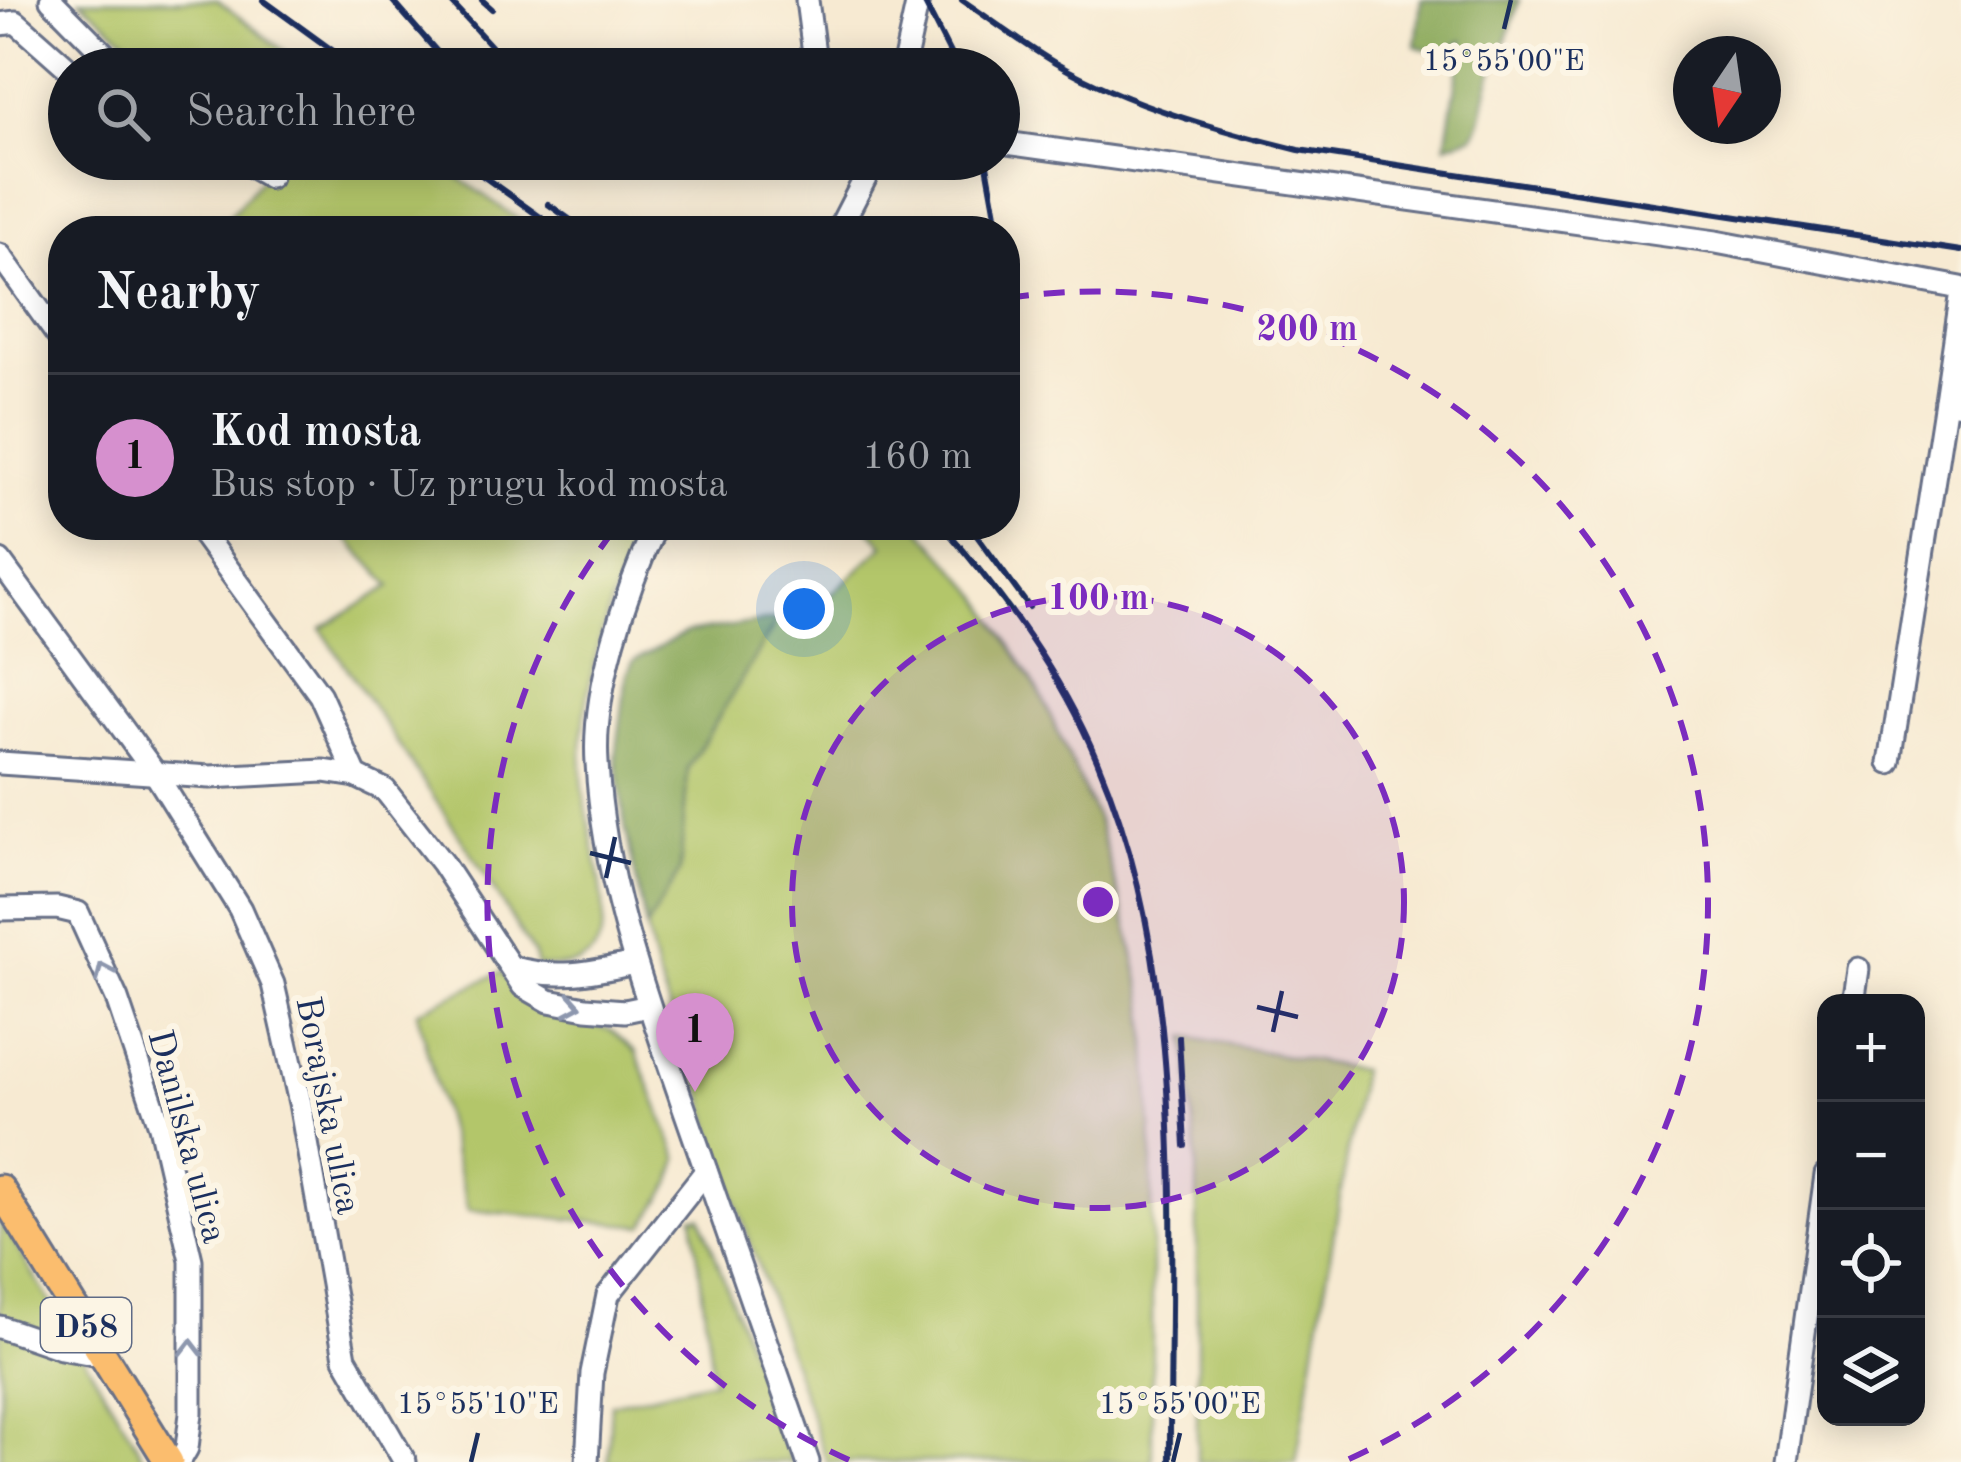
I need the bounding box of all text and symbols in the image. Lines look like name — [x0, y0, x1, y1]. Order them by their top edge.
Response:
north arrow — [1673, 36, 1781, 144]
text: 15°55'00"E — [1423, 47, 1585, 77]
search box — [48, 48, 1020, 180]
icon: search — [90, 81, 156, 147]
text: Search here — [186, 91, 416, 136]
text: Nearby — [96, 269, 261, 320]
text: 200 m — [1256, 313, 1358, 349]
text: Kod mosta — [210, 411, 421, 456]
text: 1 — [124, 438, 146, 477]
text: 160 m — [862, 438, 972, 477]
text: Bus stop · Uz prugu kod mosta — [210, 466, 728, 505]
your location — [774, 579, 834, 639]
text: 100 m — [1047, 582, 1149, 618]
centre of rings — [1077, 881, 1119, 923]
one-way arrow — [95, 962, 119, 983]
one-way arrow — [563, 991, 583, 1017]
pin: 1 — [656, 993, 734, 1092]
street label: Borajska ulica — [287, 994, 365, 1218]
map controls — [1817, 994, 1925, 1426]
button: + — [1817, 994, 1925, 1102]
street label: Danilska ulica — [139, 1027, 231, 1248]
button: − — [1817, 1102, 1925, 1210]
button: locate — [1817, 1210, 1925, 1318]
road number: D58 — [41, 1298, 131, 1352]
button: layers — [1817, 1318, 1925, 1426]
one-way arrow — [178, 1338, 204, 1356]
text: 15°55'10"E — [397, 1390, 559, 1420]
text: 15°55'00"E — [1099, 1390, 1261, 1420]

